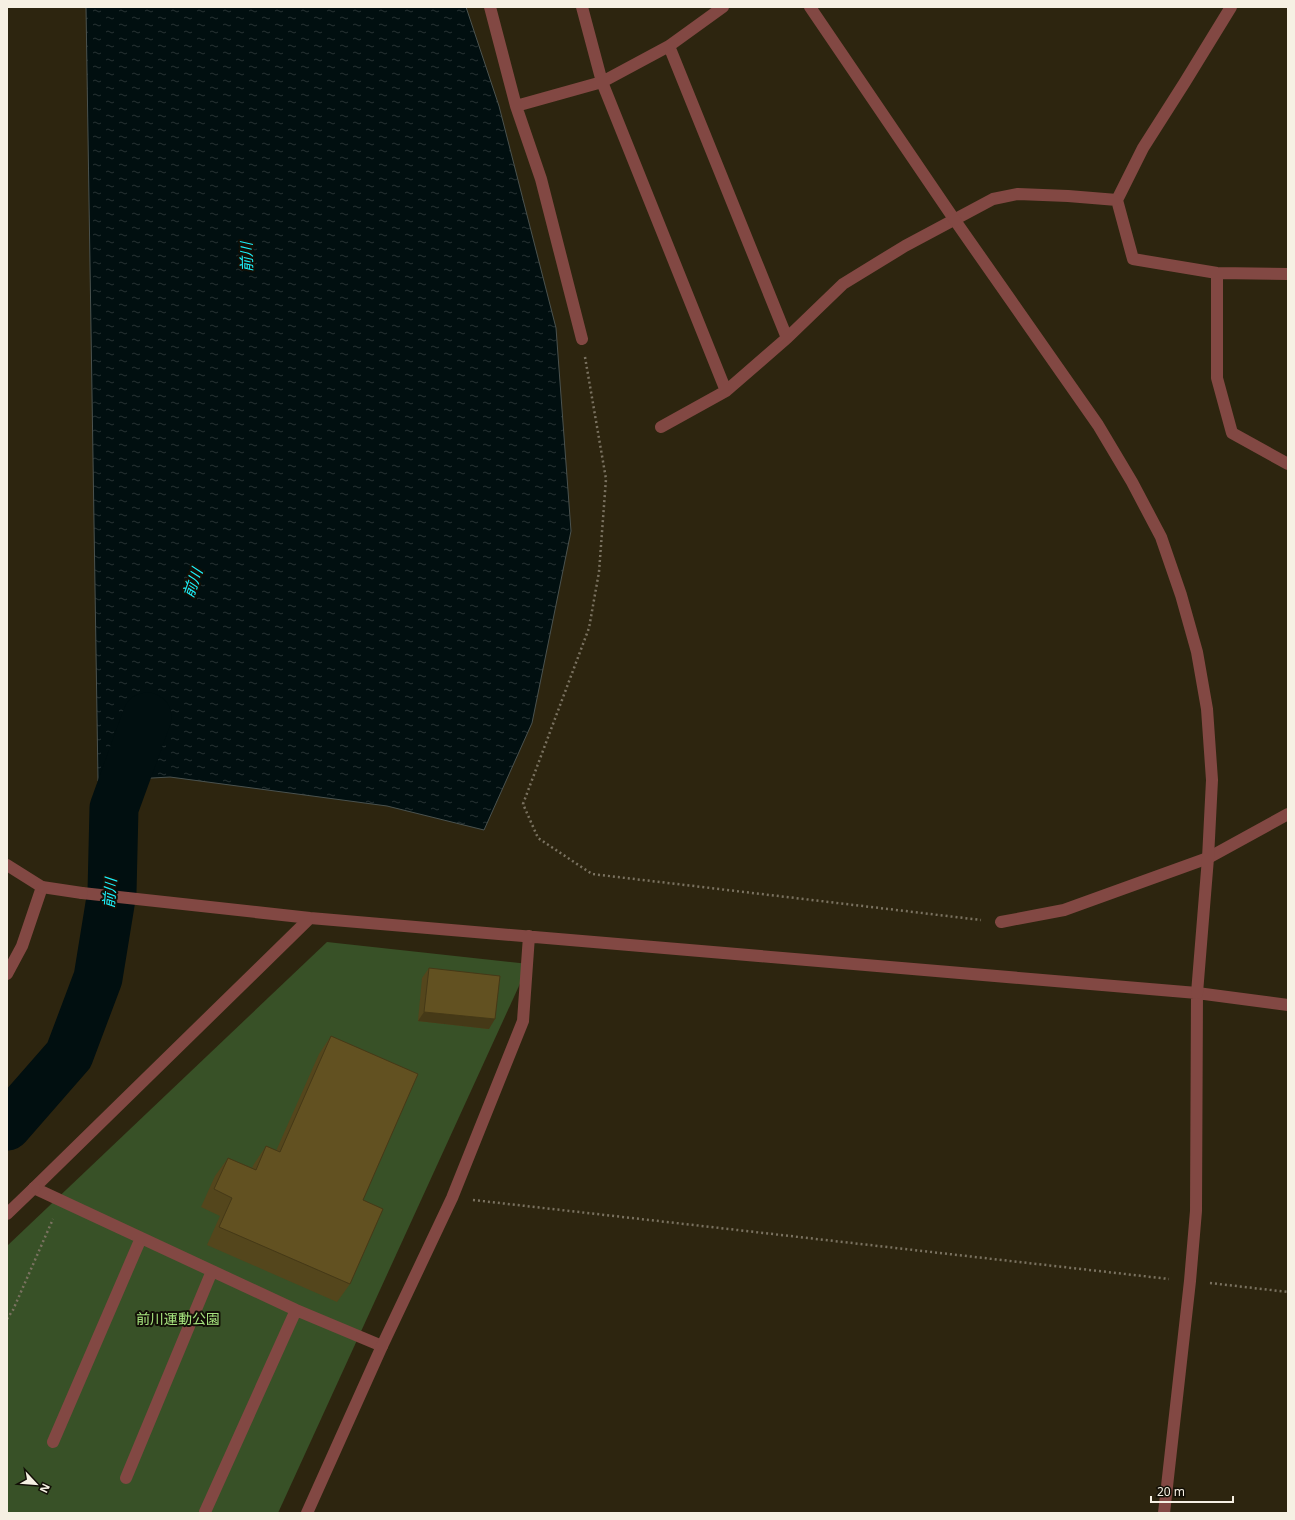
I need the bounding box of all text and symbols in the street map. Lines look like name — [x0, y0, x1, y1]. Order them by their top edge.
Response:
water label: 前川 — [236, 240, 256, 272]
water label: 前川 — [178, 563, 207, 600]
water label: 前川 — [98, 875, 120, 909]
park label: 前川運動公園 — [136, 1309, 220, 1328]
north arrow — [16, 1464, 56, 1504]
scale bar — [1151, 1478, 1233, 1504]
text: N — [37, 1481, 54, 1496]
text: 20 m — [1157, 1483, 1185, 1500]

